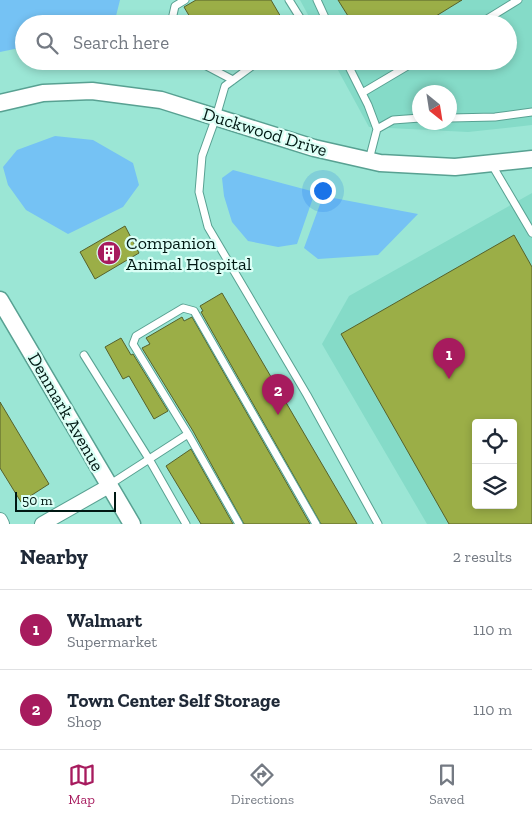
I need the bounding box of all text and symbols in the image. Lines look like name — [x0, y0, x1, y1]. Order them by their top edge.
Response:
search box — [15, 15, 517, 70]
icon: search — [33, 29, 61, 57]
text: Search here — [73, 31, 169, 54]
north arrow — [412, 85, 457, 130]
street label: Duckwood Drive — [200, 103, 330, 161]
your location — [310, 178, 336, 204]
place label: Companion Animal Hospital — [126, 232, 252, 275]
building icon: Companion Animal Hospital — [96, 240, 122, 266]
pin: 1 — [433, 338, 465, 379]
street label: Denmark Avenue — [23, 349, 109, 475]
pin: 2 — [262, 374, 294, 415]
map controls — [472, 419, 517, 509]
button: locate — [472, 419, 517, 464]
button: layers — [472, 464, 517, 509]
scale bar — [15, 489, 116, 512]
text: 50 m — [22, 492, 53, 509]
text: Nearby — [20, 544, 88, 569]
text: 2 results — [453, 547, 512, 566]
text: Walmart — [67, 609, 142, 632]
text: 1 — [33, 620, 39, 639]
text: 110 m — [473, 620, 512, 639]
text: Supermarket — [67, 632, 157, 651]
text: Town Center Self Storage — [67, 689, 280, 712]
text: 2 — [32, 700, 40, 719]
text: 110 m — [473, 700, 512, 719]
text: Shop — [67, 712, 102, 731]
tab: Map — [68, 761, 96, 808]
tab: Directions — [231, 761, 294, 808]
tab: Saved — [429, 761, 464, 808]

